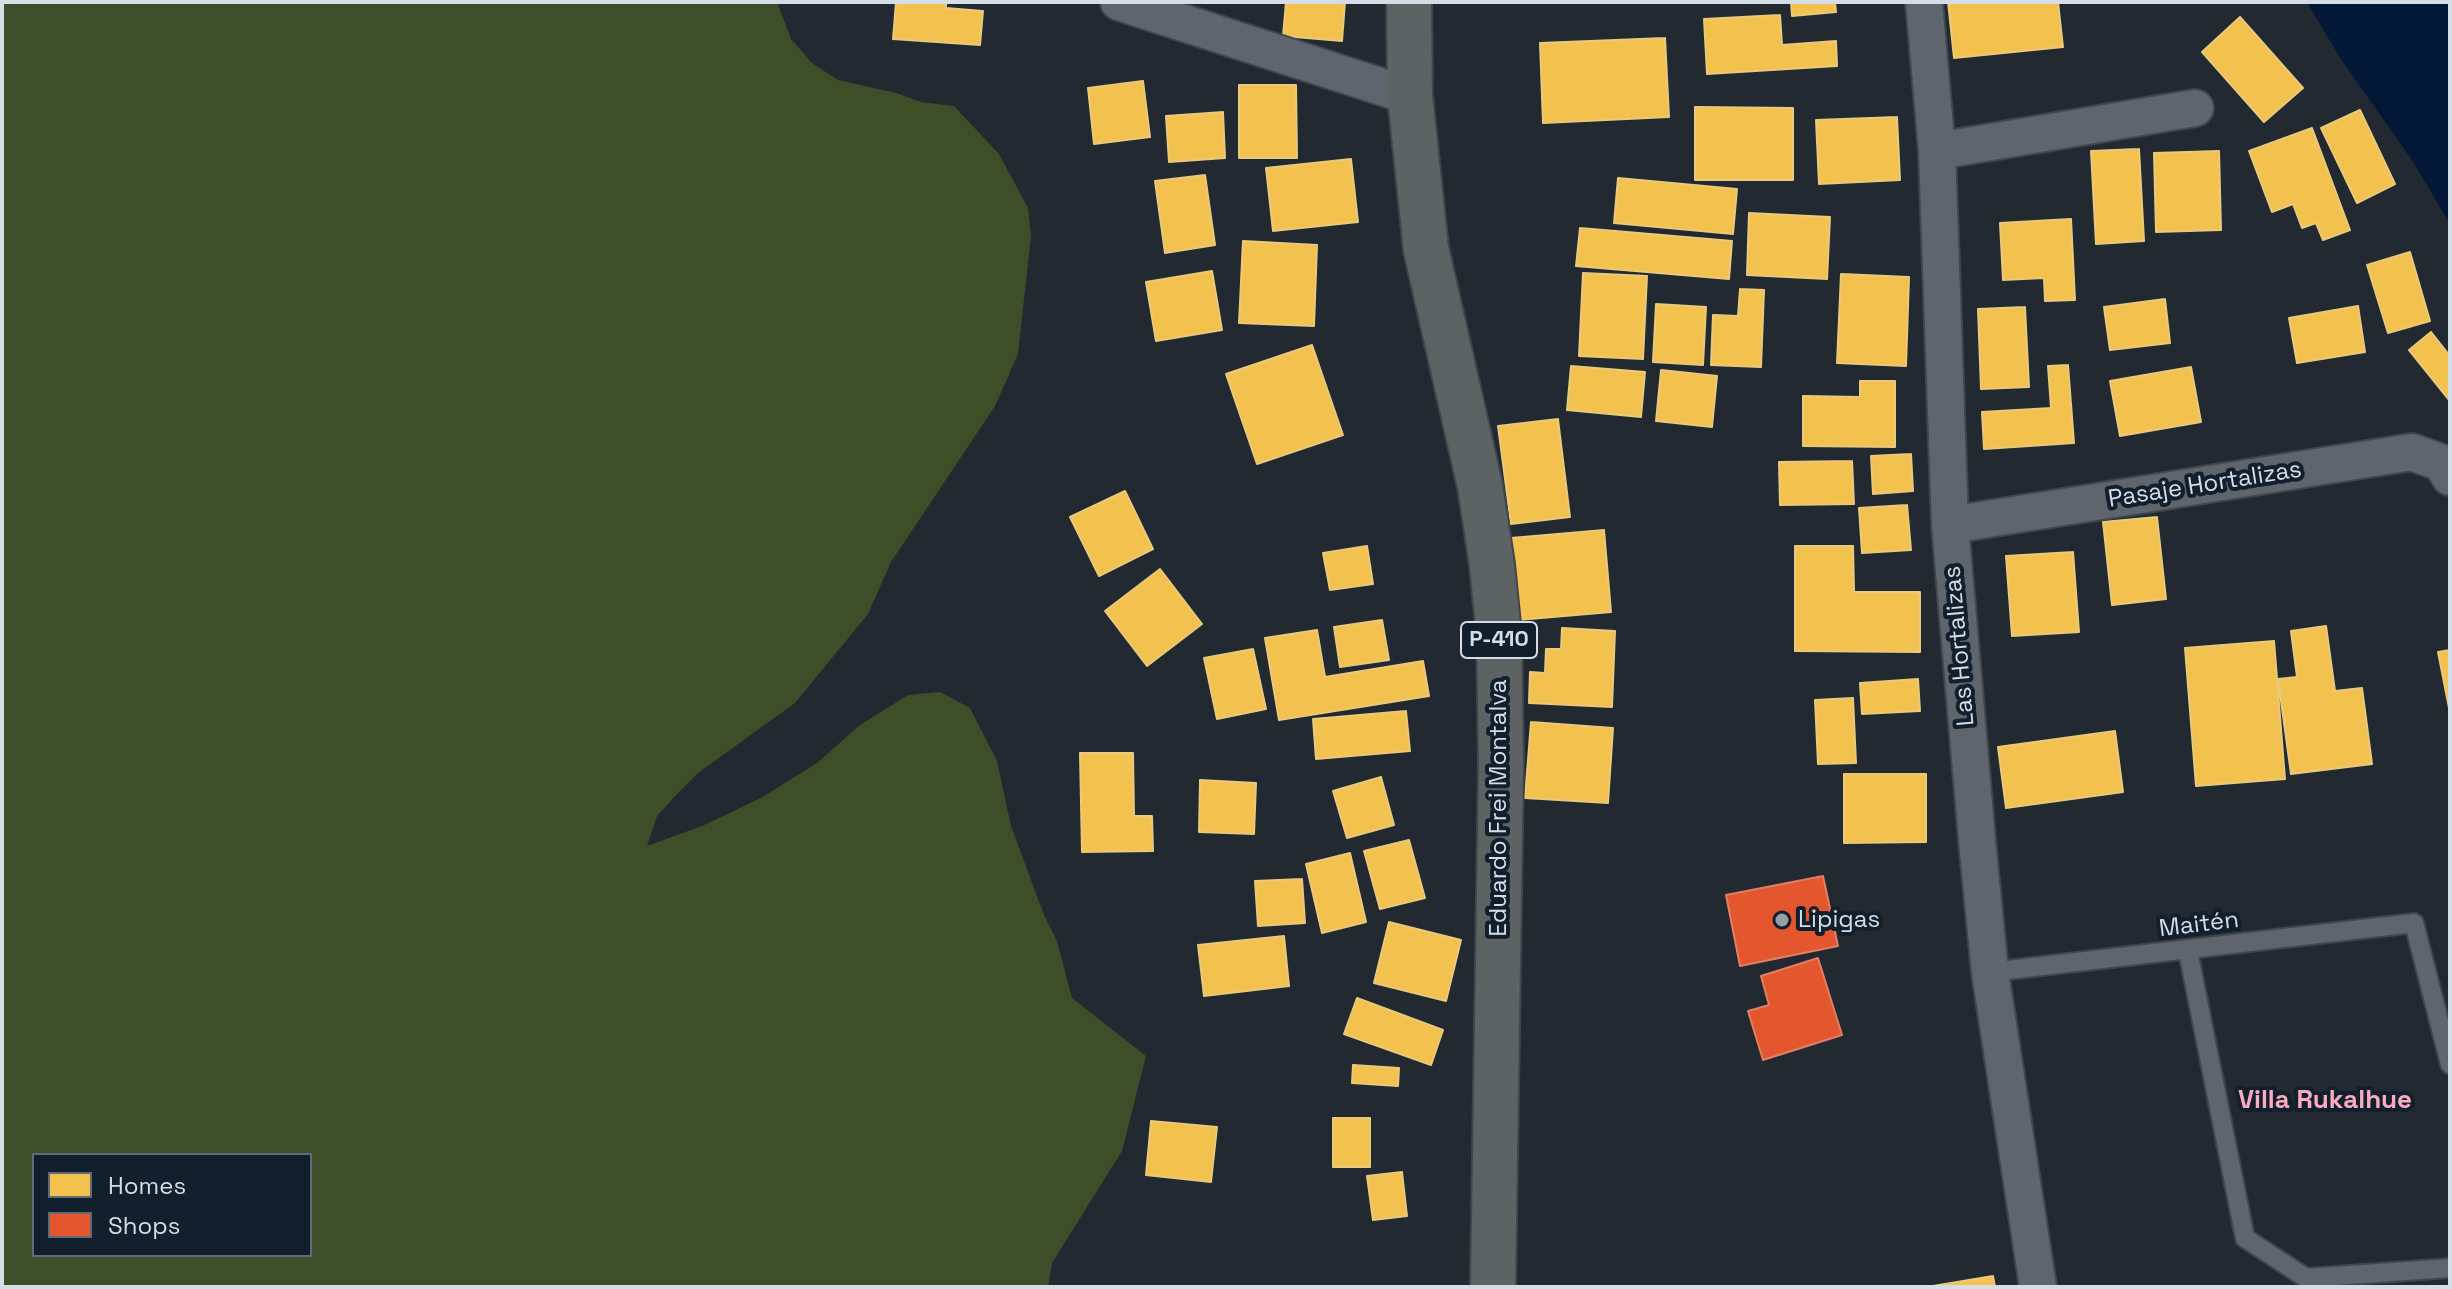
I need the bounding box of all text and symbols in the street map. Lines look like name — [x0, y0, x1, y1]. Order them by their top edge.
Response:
street label: Pasaje Hortalizas — [2106, 455, 2304, 515]
street label: Las Hortalizas — [1939, 565, 1981, 727]
road number: P-410 — [1461, 622, 1537, 658]
street label: Eduardo Frei Montalva — [1485, 679, 1513, 937]
place label: Lipigas — [1798, 906, 1880, 934]
street label: Maitén — [2158, 906, 2240, 944]
marker: Lipigas — [1773, 911, 1791, 929]
district label: Villa Rukalhue — [2238, 1085, 2412, 1117]
legend — [32, 1153, 312, 1257]
text: Homes — [108, 1170, 186, 1201]
text: Shops — [108, 1210, 180, 1241]

